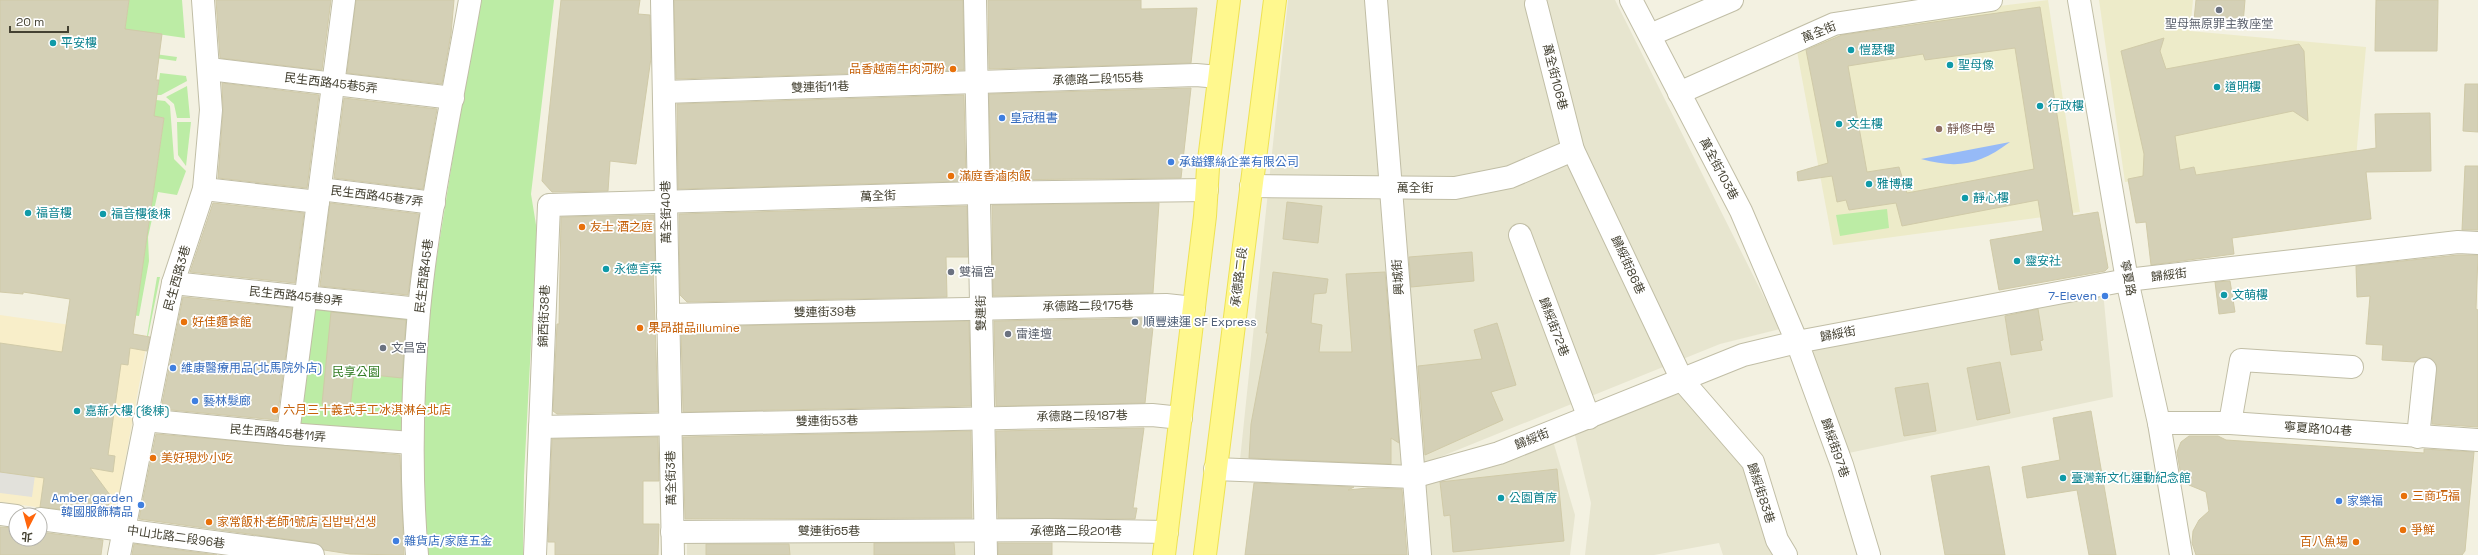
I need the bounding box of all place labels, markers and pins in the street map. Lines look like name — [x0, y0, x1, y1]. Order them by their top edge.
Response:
marker: 聖母無原罪主教座堂 — [2214, 5, 2224, 15]
place label: 聖母無原罪主教座堂 — [2165, 16, 2273, 32]
place label: 平安樓 — [61, 35, 97, 51]
marker: 平安樓 — [48, 38, 58, 48]
place label: 愷瑟樓 — [1859, 42, 1895, 58]
marker: 愷瑟樓 — [1846, 45, 1856, 55]
place label: 聖母像 — [1958, 57, 1994, 73]
marker: 聖母像 — [1945, 60, 1955, 70]
place label: 品香越南牛肉河粉 — [849, 61, 945, 77]
marker: 品香越南牛肉河粉 — [948, 64, 958, 74]
place label: 道明樓 — [2225, 79, 2261, 95]
marker: 道明樓 — [2212, 82, 2222, 92]
place label: 行政樓 — [2048, 98, 2084, 114]
marker: 行政樓 — [2035, 101, 2045, 111]
place label: 皇冠租書 — [1010, 110, 1058, 126]
marker: 皇冠租書 — [997, 113, 1007, 123]
place label: 文生樓 — [1847, 116, 1883, 132]
marker: 文生樓 — [1834, 119, 1844, 129]
place label: 靜修中學 — [1947, 121, 1995, 137]
marker: 靜修中學 — [1934, 124, 1944, 134]
place label: 承鎰鏍絲企業有限公司 — [1179, 154, 1299, 170]
marker: 承鎰鏍絲企業有限公司 — [1166, 157, 1176, 167]
place label: 滿庭香滷肉飯 — [959, 168, 1031, 184]
marker: 滿庭香滷肉飯 — [946, 171, 956, 181]
place label: 雅博樓 — [1877, 176, 1913, 192]
marker: 雅博樓 — [1864, 179, 1874, 189]
place label: 靜心樓 — [1973, 190, 2009, 206]
marker: 靜心樓 — [1960, 193, 1970, 203]
place label: 福音樓 — [36, 205, 72, 221]
place label: 福音樓後棟 — [111, 206, 171, 222]
marker: 福音樓 — [23, 208, 33, 218]
marker: 福音樓後棟 — [98, 209, 108, 219]
place label: 友士 酒之庭 — [590, 219, 653, 235]
marker: 友士 酒之庭 — [577, 222, 587, 232]
place label: 靈安社 — [2025, 253, 2061, 269]
marker: 靈安社 — [2012, 256, 2022, 266]
place label: 永德言葉 — [614, 261, 662, 277]
marker: 永德言葉 — [601, 264, 611, 274]
place label: 雙福宮 — [959, 264, 995, 280]
marker: 雙福宮 — [946, 267, 956, 277]
place label: 文萌樓 — [2232, 287, 2268, 303]
place label: 7-Eleven — [2048, 288, 2097, 304]
marker: 文萌樓 — [2219, 290, 2229, 300]
marker: 7-Eleven — [2100, 291, 2110, 301]
place label: 好佳麵食館 — [192, 314, 252, 330]
place label: 順豐速運 SF Express — [1143, 314, 1257, 330]
marker: 好佳麵食館 — [179, 317, 189, 327]
marker: 順豐速運 SF Express — [1130, 317, 1140, 327]
place label: 果昂甜品illumine — [648, 320, 740, 336]
marker: 果昂甜品illumine — [635, 323, 645, 333]
place label: 雷達壇 — [1016, 326, 1052, 342]
marker: 雷達壇 — [1003, 329, 1013, 339]
place label: 文昌宮 — [391, 340, 427, 356]
marker: 文昌宮 — [378, 343, 388, 353]
place label: 維康醫療用品(北馬院外店) — [181, 360, 322, 376]
marker: 維康醫療用品(北馬院外店) — [168, 363, 178, 373]
place label: 藝林髮廊 — [203, 393, 251, 409]
marker: 藝林髮廊 — [190, 396, 200, 406]
place label: 六月三十義式手工冰淇淋台北店 — [283, 402, 451, 418]
place label: 嘉新大樓 (後棟) — [85, 403, 169, 419]
marker: 六月三十義式手工冰淇淋台北店 — [270, 405, 280, 415]
marker: 嘉新大樓 (後棟) — [72, 406, 82, 416]
place label: 美好現炒小吃 — [161, 450, 233, 466]
marker: 美好現炒小吃 — [148, 453, 158, 463]
place label: 臺灣新文化運動紀念館 — [2071, 470, 2191, 486]
marker: 臺灣新文化運動紀念館 — [2058, 473, 2068, 483]
place label: 三商巧福 — [2412, 488, 2460, 504]
place label: Amber garden 韓國服飾精品 — [52, 490, 133, 520]
place label: 公園首席 — [1509, 490, 1557, 506]
marker: 三商巧福 — [2399, 491, 2409, 501]
marker: 公園首席 — [1496, 493, 1506, 503]
place label: 家樂福 — [2347, 493, 2383, 509]
marker: 家樂福 — [2334, 496, 2344, 506]
marker: Amber garden 韓國服飾精品 — [136, 500, 146, 510]
place label: 家常飯朴老師1號店 집밥박선생 — [217, 514, 376, 530]
marker: 家常飯朴老師1號店 집밥박선생 — [204, 517, 214, 527]
place label: 爭鮮 — [2411, 522, 2435, 538]
marker: 爭鮮 — [2398, 525, 2408, 535]
place label: 雜貨店/家庭五金 — [404, 533, 492, 549]
place label: 百八魚場 — [2300, 534, 2348, 550]
marker: 雜貨店/家庭五金 — [391, 536, 401, 546]
marker: 百八魚場 — [2351, 537, 2361, 547]

